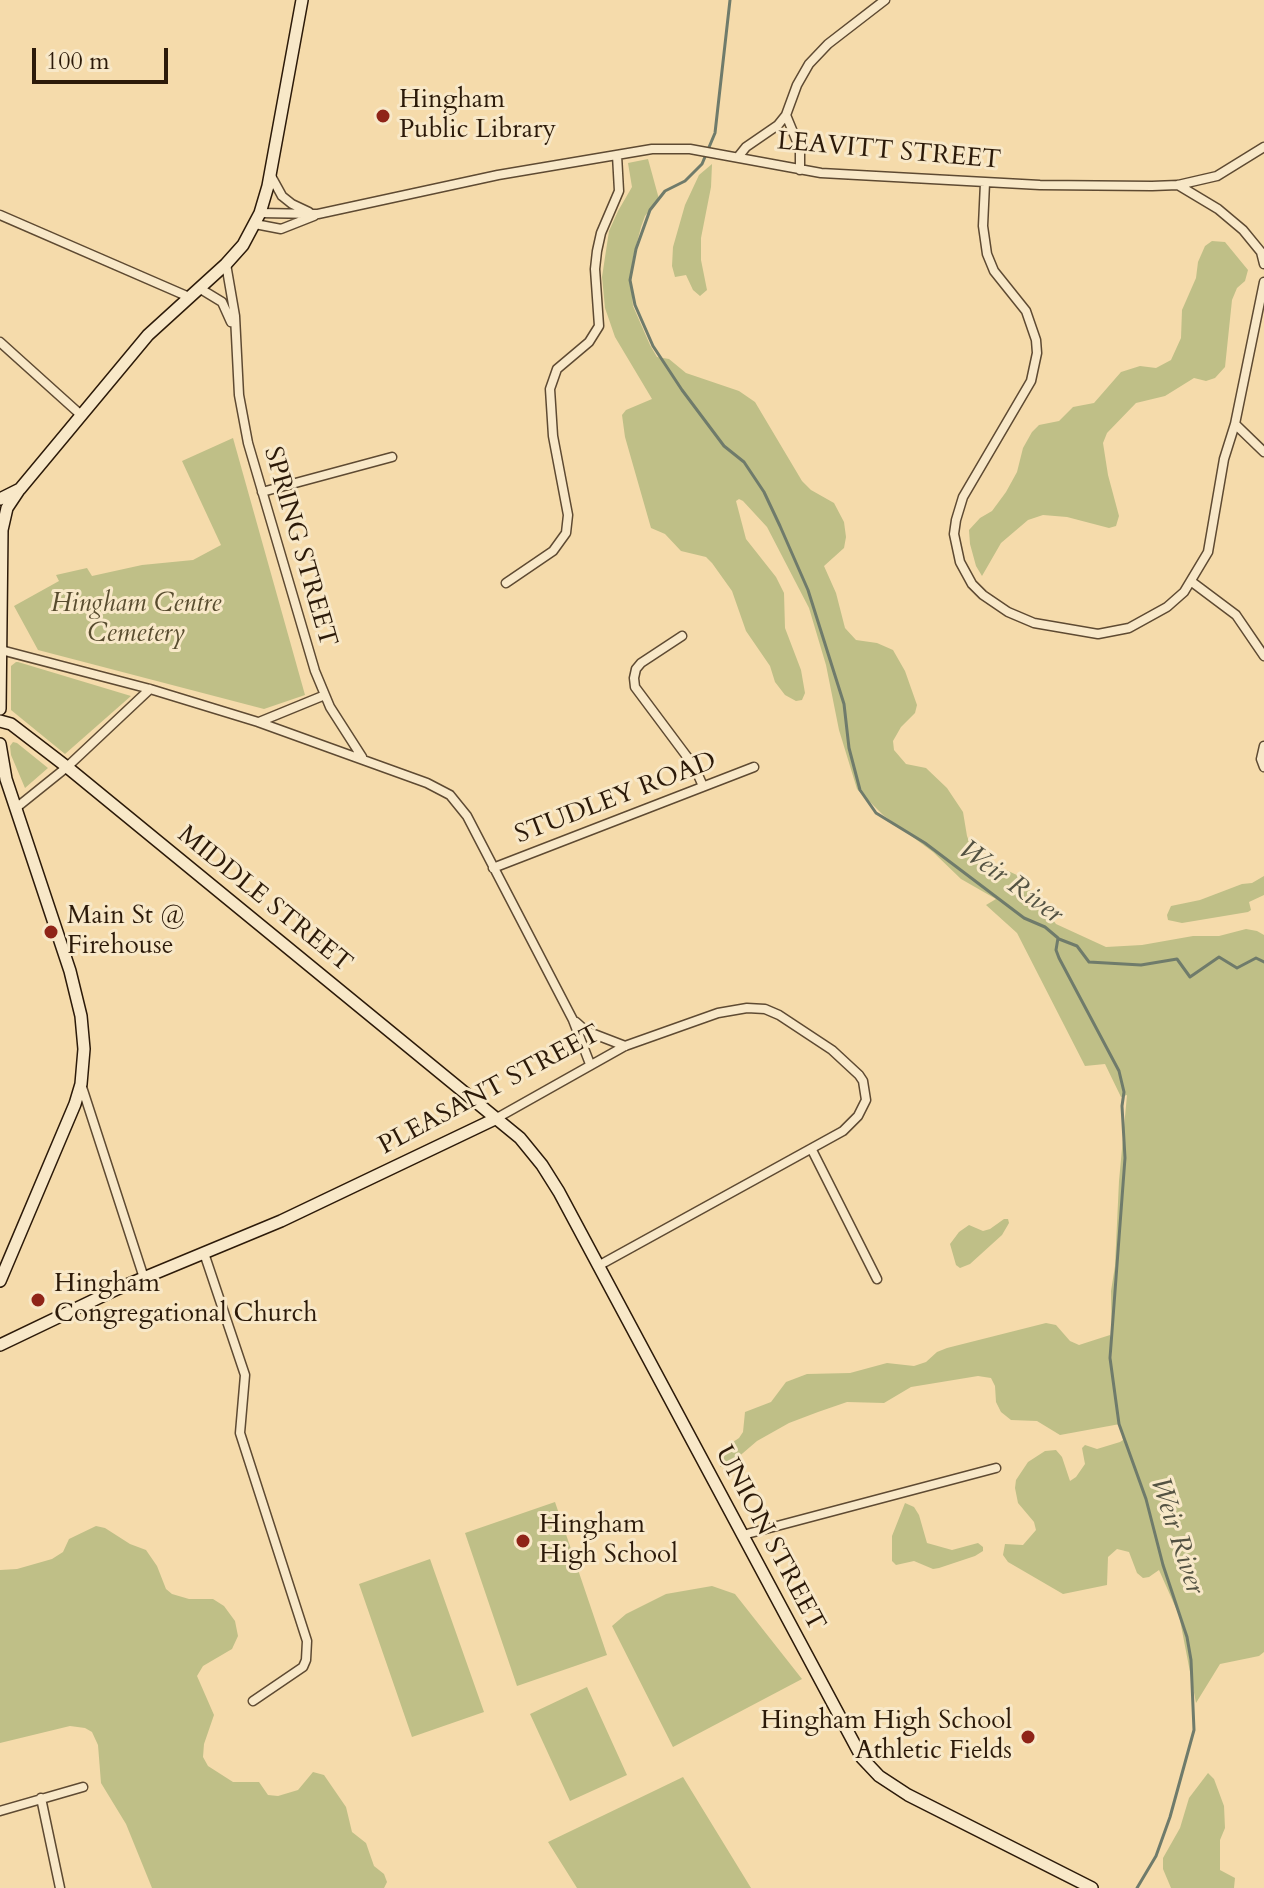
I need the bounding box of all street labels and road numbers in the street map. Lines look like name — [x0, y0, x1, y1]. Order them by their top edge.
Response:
street label: LEAVITT STREET — [776, 127, 1002, 177]
street label: SPRING STREET — [256, 444, 342, 650]
street label: STUDLEY ROAD — [511, 746, 721, 852]
street label: MIDDLE STREET — [170, 820, 358, 980]
street label: PLEASANT STREET — [374, 1019, 606, 1163]
street label: UNION STREET — [707, 1441, 831, 1637]

